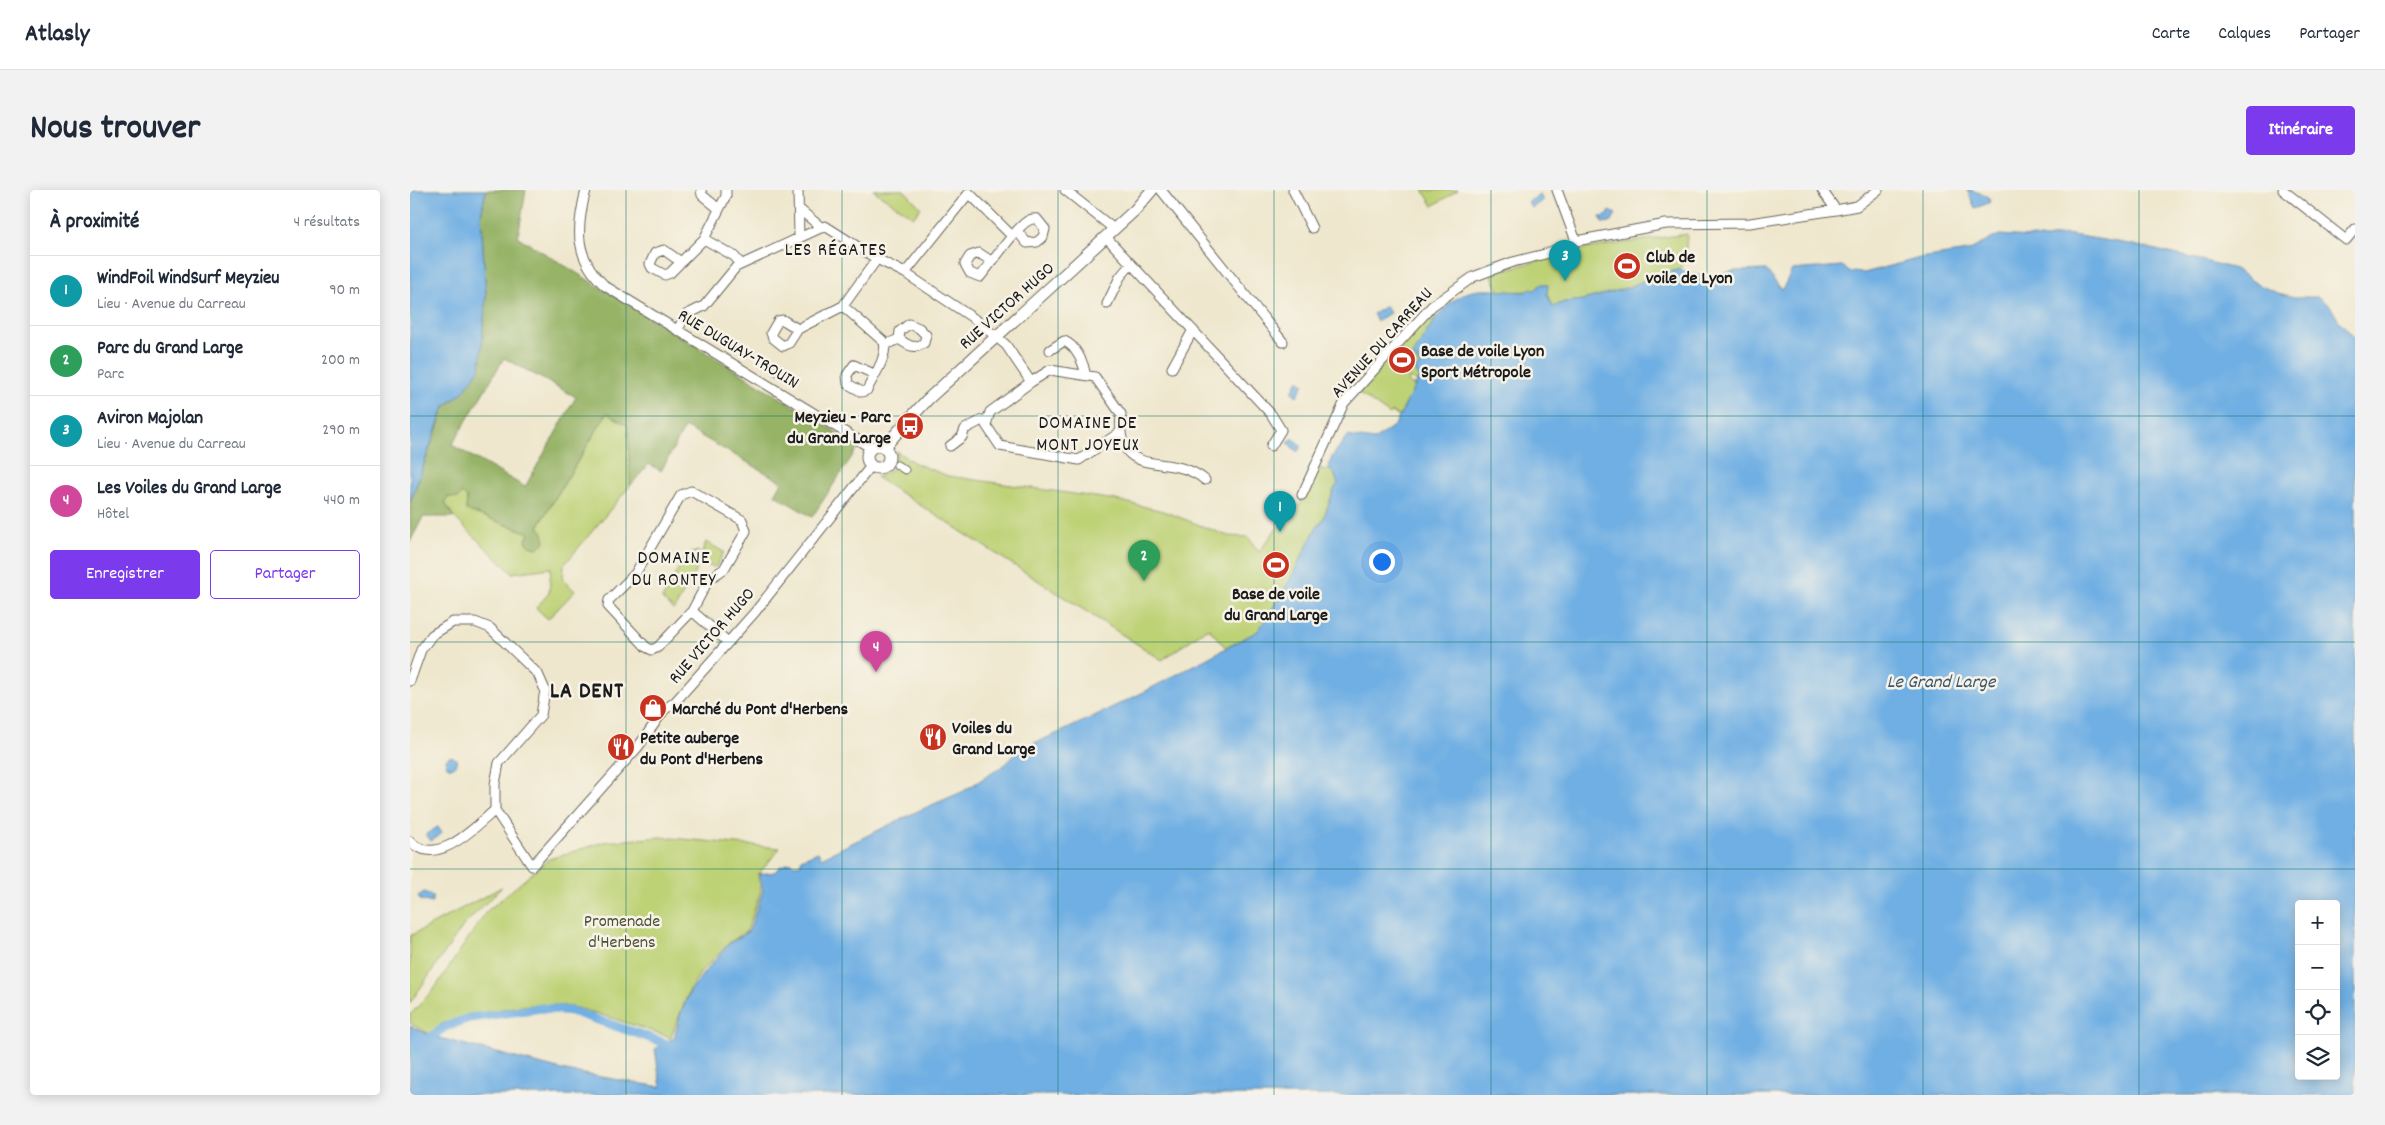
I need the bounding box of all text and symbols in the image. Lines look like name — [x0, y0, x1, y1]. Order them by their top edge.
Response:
text: Atlasly — [25, 18, 89, 52]
text: Carte — [2152, 22, 2190, 47]
text: Calques — [2218, 22, 2271, 47]
text: Partager — [2299, 22, 2360, 47]
text: Nous trouver — [30, 105, 200, 155]
button: Itinéraire — [2246, 106, 2355, 155]
text: À proximité — [50, 208, 139, 238]
text: 4 résultats — [293, 211, 360, 234]
district label: LES RÉGATES — [785, 238, 887, 265]
pin: 3 — [1549, 240, 1581, 281]
place label: Club de voile de Lyon — [1646, 246, 1733, 292]
sports icon: Club de voile de Lyon — [1612, 251, 1642, 281]
street label: RUE VICTOR HUGO — [954, 257, 1061, 356]
text: WindFoil WindSurf Meyzieu — [97, 266, 280, 293]
text: 1 — [64, 279, 68, 302]
text: 90 m — [329, 279, 360, 302]
street label: AVENUE DU CARREAU — [1326, 283, 1440, 405]
text: Lieu · Avenue du Carreau — [97, 293, 246, 316]
street label: RUE DUGUAY-TROUIN — [672, 304, 803, 396]
text: Parc du Grand Large — [97, 336, 243, 363]
place label: Base de voile Lyon Sport Métropole — [1421, 340, 1544, 386]
sports icon: Base de voile Lyon Sport Métropole — [1387, 345, 1417, 375]
text: 2 — [63, 349, 70, 372]
text: 200 m — [321, 349, 360, 372]
text: Parc — [97, 363, 124, 386]
text: Aviron Majolan — [97, 406, 203, 433]
place label: Meyzieu - Parc du Grand Large — [787, 406, 891, 452]
bus stop icon: Meyzieu - Parc du Grand Large — [895, 411, 925, 441]
district label: DOMAINE DE MONT JOYEUX — [1036, 411, 1140, 460]
text: 3 — [62, 419, 70, 442]
text: 290 m — [322, 419, 360, 442]
text: Lieu · Avenue du Carreau — [97, 433, 246, 456]
text: Les Voiles du Grand Large — [97, 476, 281, 503]
text: 4 — [63, 489, 69, 512]
text: 440 m — [323, 489, 360, 512]
pin: 1 — [1264, 491, 1296, 532]
text: Hôtel — [97, 503, 129, 526]
pin: 2 — [1128, 540, 1160, 581]
district label: DOMAINE DU RONTEY — [631, 546, 717, 595]
your location — [1369, 549, 1395, 575]
button: Enregistrer — [50, 550, 200, 599]
button: Partager — [210, 550, 360, 599]
sports icon: Base de voile du Grand Large — [1261, 550, 1291, 580]
street label: RUE VICTOR HUGO — [664, 583, 762, 690]
place label: Base de voile du Grand Large — [1224, 583, 1328, 629]
pin: 4 — [860, 631, 892, 672]
water label: Le Grand Large — [1887, 670, 1997, 697]
district label: LA DENT — [550, 677, 624, 708]
shop icon: Marché du Pont d'Herbens — [638, 693, 668, 723]
place label: Marché du Pont d'Herbens — [672, 698, 848, 723]
place label: Voiles du Grand Large — [952, 717, 1035, 763]
restaurant icon: Voiles du Grand Large — [918, 722, 948, 752]
place label: Petite auberge du Pont d'Herbens — [640, 727, 763, 773]
restaurant icon: Petite auberge du Pont d'Herbens — [606, 732, 636, 762]
map controls — [2295, 900, 2340, 1080]
button: + — [2295, 900, 2340, 945]
park label: Promenade d'Herbens — [584, 910, 660, 956]
button: − — [2295, 945, 2340, 990]
button: locate — [2295, 990, 2340, 1035]
button: layers — [2295, 1035, 2340, 1080]

